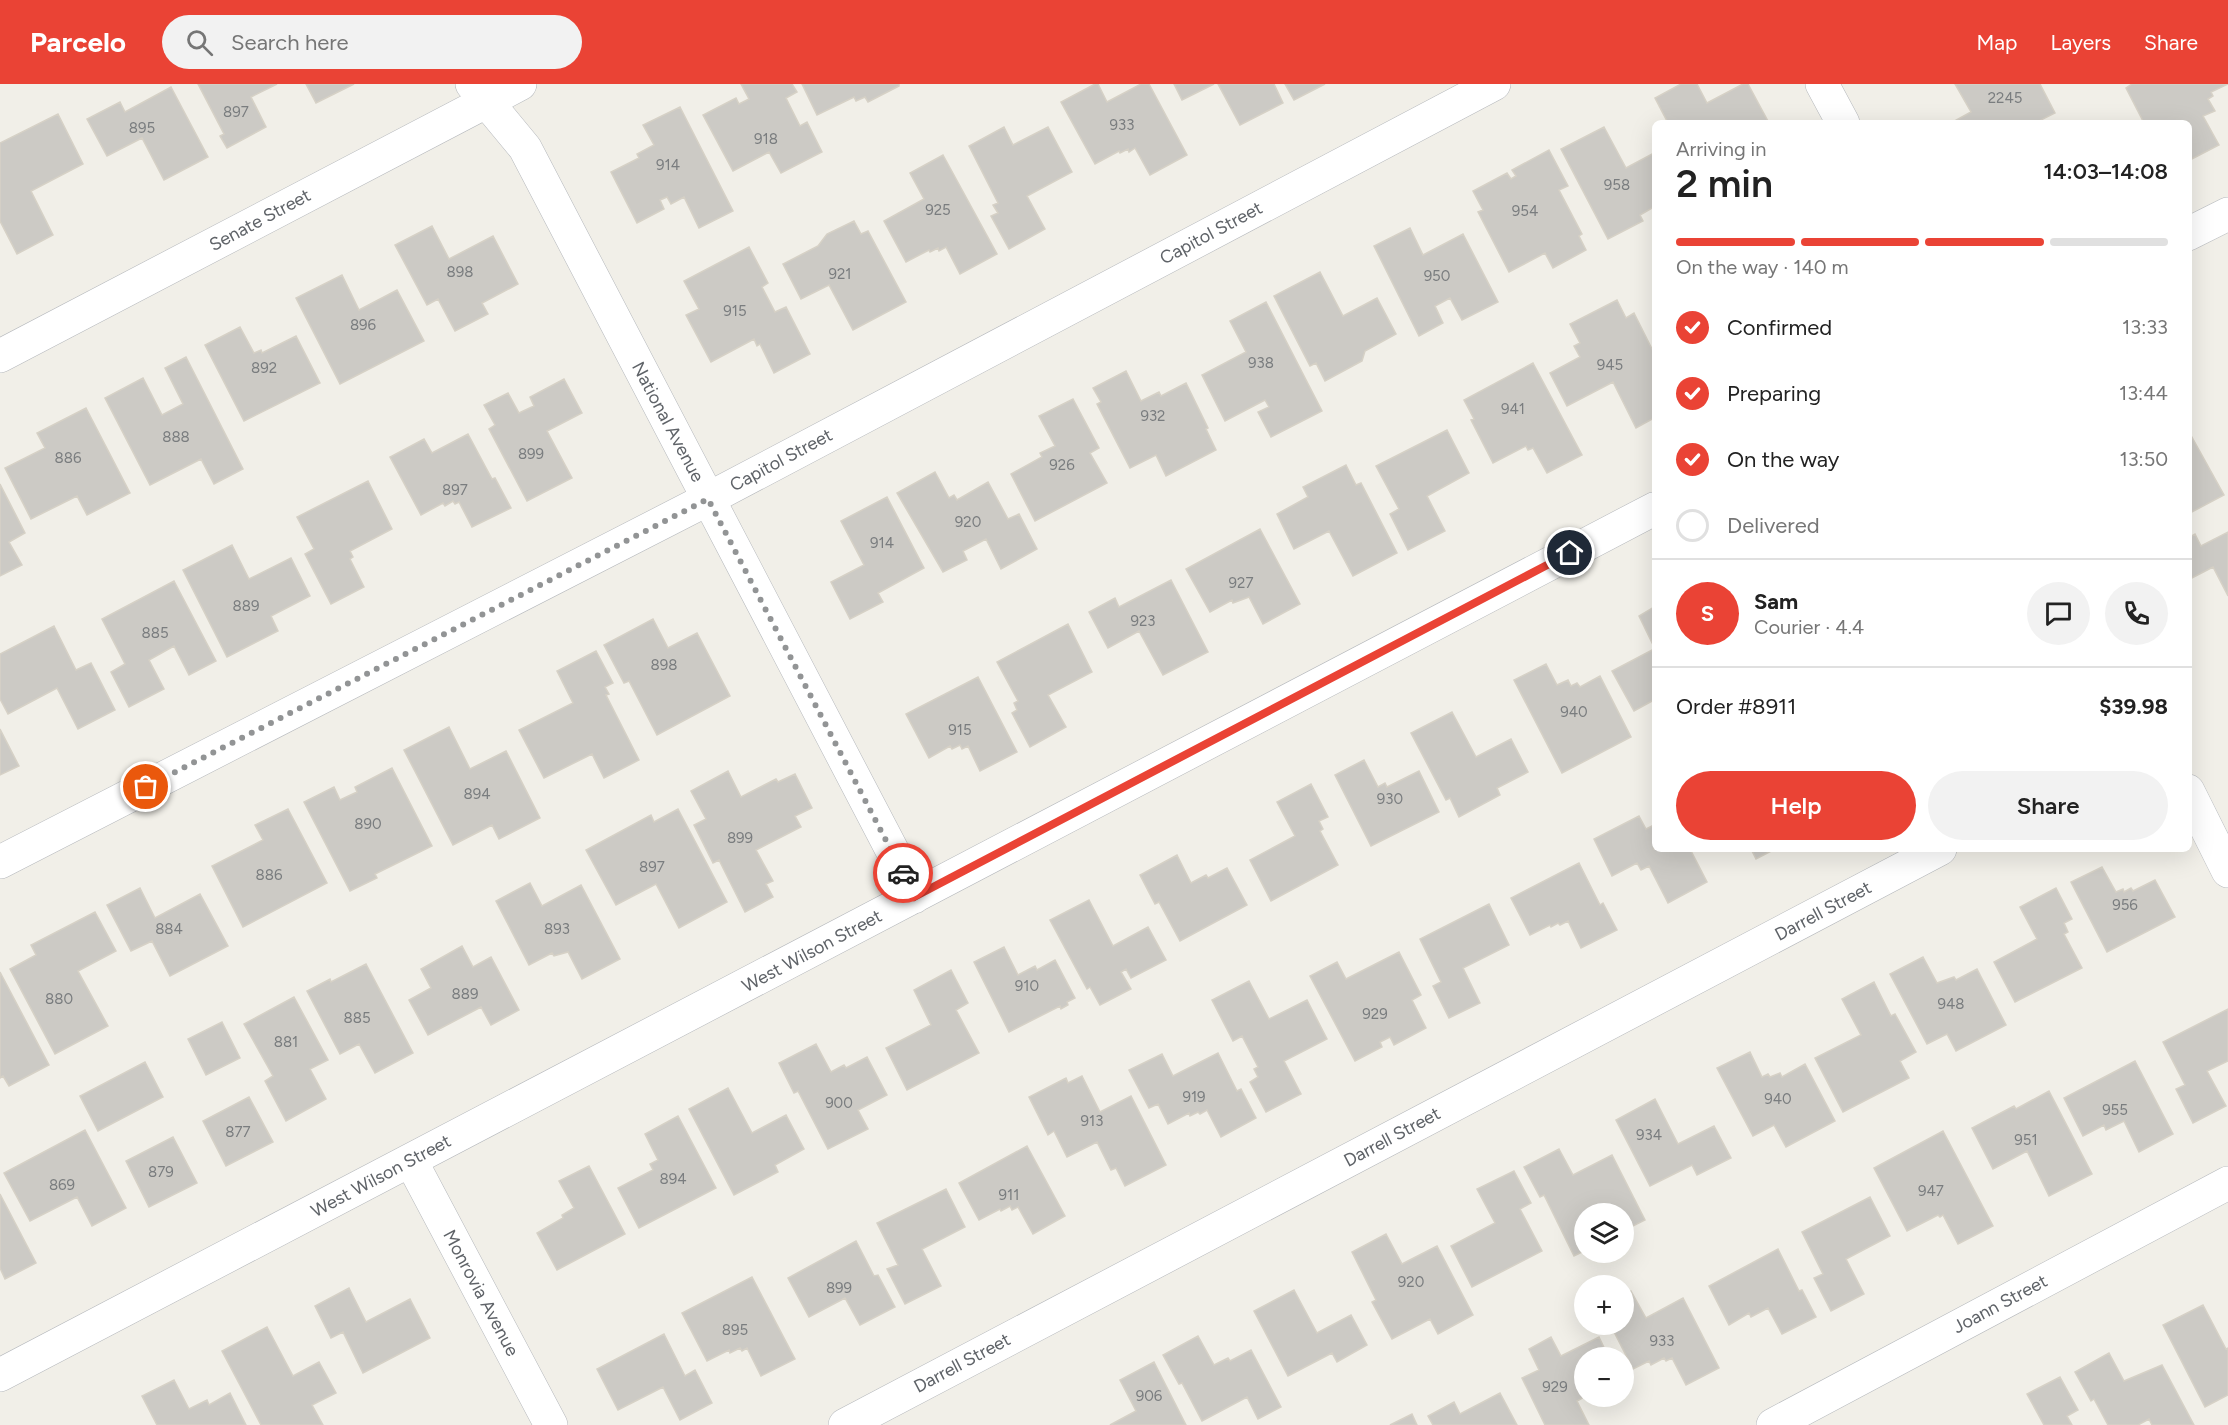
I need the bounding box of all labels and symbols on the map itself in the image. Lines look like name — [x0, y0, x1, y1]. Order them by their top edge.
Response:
house number: 2245 — [1988, 89, 2022, 107]
house number: 897 — [223, 103, 249, 121]
house number: 933 — [1110, 116, 1134, 134]
house number: 895 — [129, 119, 155, 137]
house number: 918 — [754, 130, 778, 148]
house number: 914 — [656, 156, 680, 174]
house number: 958 — [1604, 176, 1630, 194]
street label: Senate Street — [206, 184, 315, 256]
street label: Capitol Street — [1156, 197, 1266, 269]
house number: 925 — [925, 201, 951, 219]
house number: 954 — [1512, 202, 1538, 220]
house number: 898 — [447, 263, 473, 281]
house number: 921 — [828, 265, 852, 283]
house number: 950 — [1424, 267, 1450, 285]
house number: 915 — [723, 302, 747, 320]
house number: 896 — [350, 316, 377, 334]
house number: 938 — [1248, 354, 1274, 372]
house number: 945 — [1597, 356, 1623, 374]
street label: National Avenue — [627, 358, 709, 486]
house number: 892 — [251, 359, 277, 377]
house number: 941 — [1501, 400, 1525, 418]
house number: 932 — [1140, 407, 1166, 425]
street label: Capitol Street — [726, 424, 836, 496]
house number: 888 — [162, 428, 190, 446]
house number: 899 — [518, 445, 544, 463]
house number: 886 — [55, 449, 82, 467]
house number: 926 — [1049, 456, 1075, 474]
house number: 897 — [442, 481, 468, 499]
house number: 920 — [955, 513, 981, 531]
pin — [1544, 527, 1595, 578]
house number: 914 — [870, 534, 894, 552]
house number: 927 — [1229, 574, 1253, 592]
house number: 889 — [233, 597, 259, 615]
house number: 923 — [1130, 612, 1156, 630]
house number: 885 — [141, 624, 169, 642]
house number: 898 — [651, 656, 677, 674]
house number: 940 — [1560, 703, 1588, 721]
house number: 915 — [948, 721, 972, 739]
pin — [120, 761, 171, 812]
house number: 894 — [463, 785, 491, 803]
house number: 930 — [1377, 790, 1403, 808]
house number: 890 — [354, 815, 382, 833]
house number: 899 — [727, 829, 753, 847]
courier — [873, 843, 933, 903]
house number: 897 — [639, 858, 665, 876]
house number: 886 — [256, 866, 283, 884]
street label: Darrell Street — [1771, 876, 1875, 946]
house number: 956 — [2112, 896, 2138, 914]
street label: West Wilson Street — [738, 905, 886, 997]
house number: 884 — [155, 920, 183, 938]
house number: 893 — [544, 920, 570, 938]
house number: 910 — [1015, 977, 1039, 995]
house number: 889 — [452, 985, 478, 1003]
house number: 880 — [45, 990, 73, 1008]
house number: 948 — [1937, 995, 1965, 1013]
house number: 929 — [1362, 1005, 1388, 1023]
house number: 885 — [343, 1009, 371, 1027]
house number: 881 — [274, 1033, 298, 1051]
house number: 919 — [1182, 1088, 1206, 1106]
house number: 940 — [1764, 1090, 1792, 1108]
house number: 900 — [825, 1094, 853, 1112]
house number: 955 — [2102, 1101, 2128, 1119]
street label: Darrell Street — [1340, 1102, 1444, 1172]
house number: 913 — [1081, 1112, 1103, 1130]
house number: 877 — [225, 1123, 251, 1141]
house number: 934 — [1636, 1126, 1662, 1144]
street label: West Wilson Street — [307, 1130, 455, 1222]
house number: 951 — [2014, 1131, 2038, 1149]
house number: 879 — [148, 1163, 174, 1181]
house number: 894 — [659, 1170, 687, 1188]
house number: 869 — [49, 1176, 75, 1194]
house number: 947 — [1918, 1182, 1944, 1200]
house number: 911 — [999, 1186, 1019, 1204]
street label: Monrovia Avenue — [438, 1226, 524, 1360]
street label: Joann Street — [1949, 1270, 2051, 1338]
house number: 920 — [1398, 1273, 1424, 1291]
house number: 899 — [826, 1279, 852, 1297]
house number: 895 — [722, 1321, 748, 1339]
street label: Darrell Street — [910, 1328, 1014, 1398]
house number: 933 — [1650, 1332, 1674, 1350]
house number: 929 — [1542, 1378, 1568, 1396]
house number: 906 — [1136, 1387, 1163, 1405]

